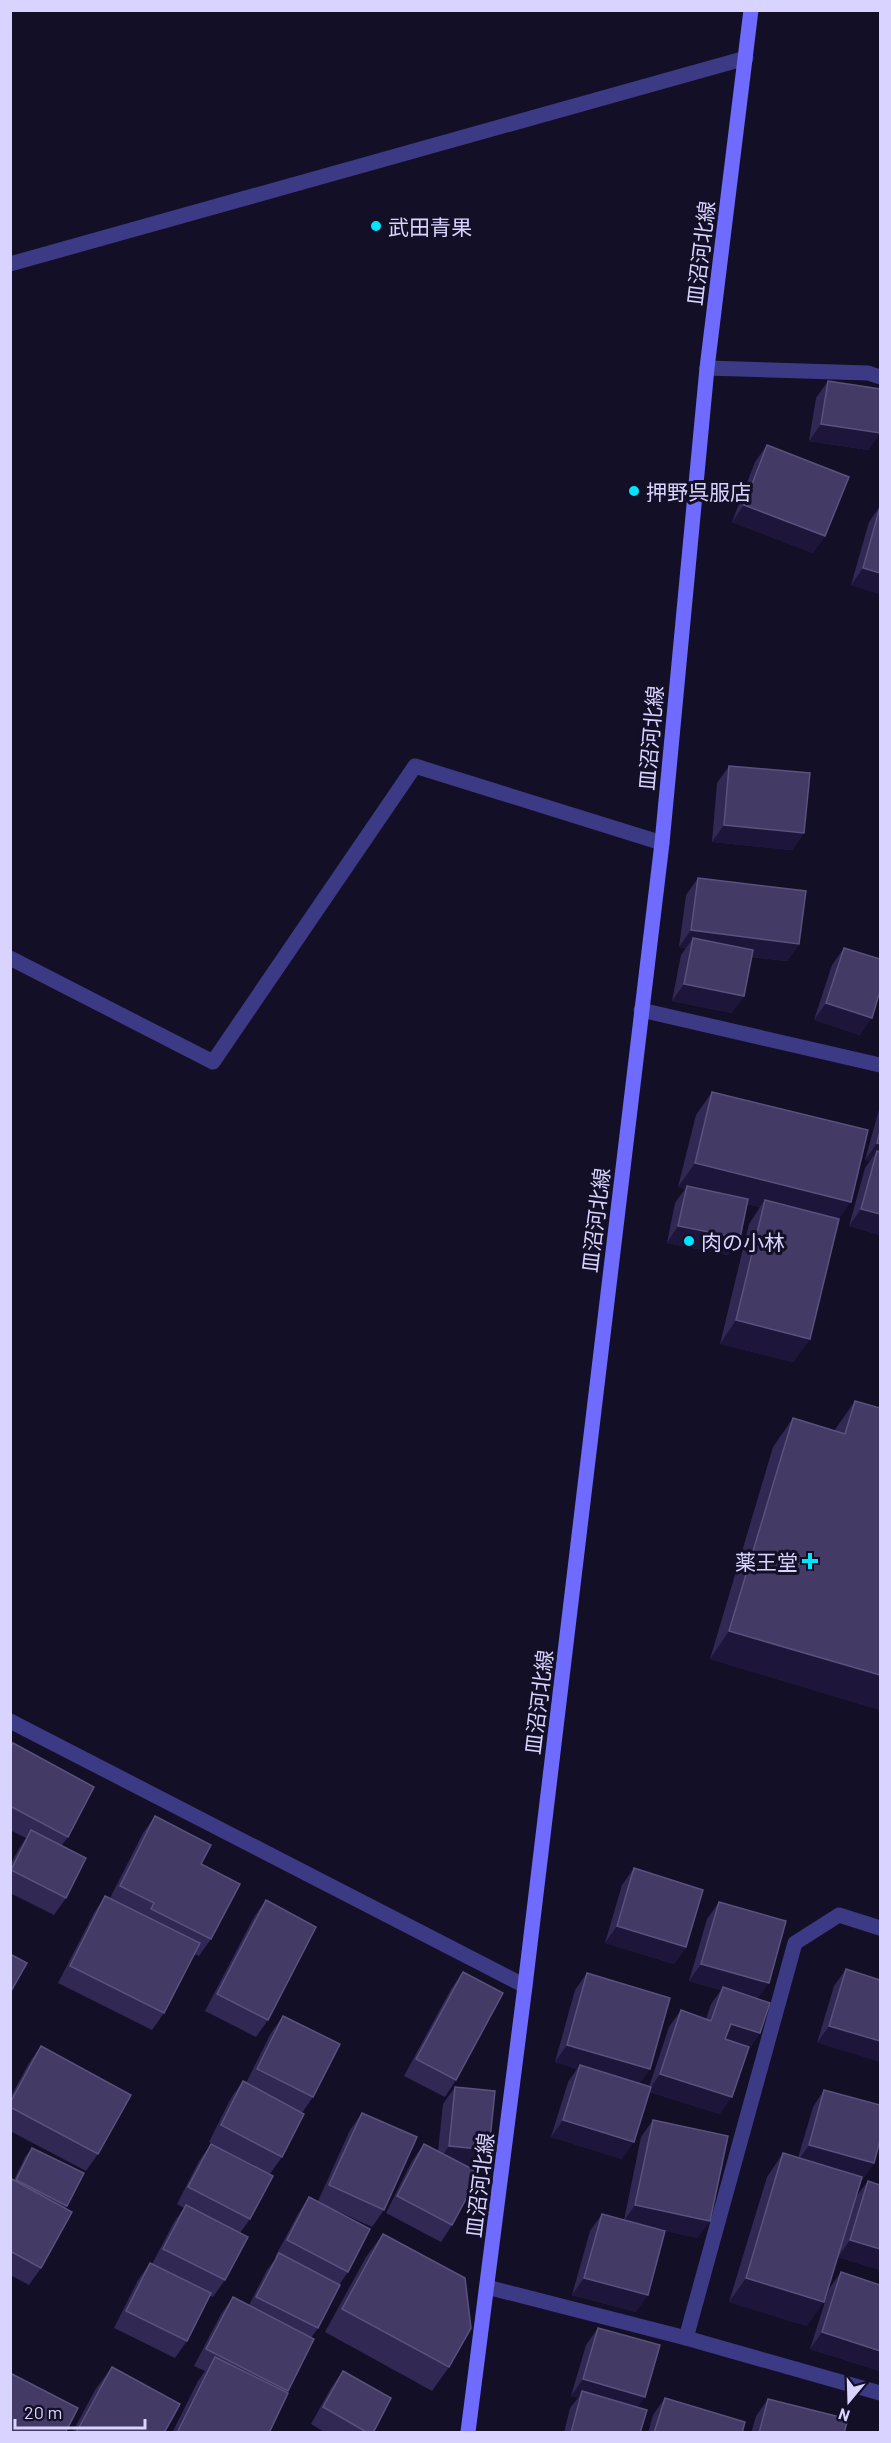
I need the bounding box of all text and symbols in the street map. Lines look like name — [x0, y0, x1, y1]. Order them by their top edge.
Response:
street label: 皿沼河北線 — [681, 199, 719, 307]
place label: 武田青果 — [388, 214, 472, 239]
marker: 武田青果 — [369, 219, 383, 233]
place label: 押野呉服店 — [646, 479, 751, 504]
marker: 押野呉服店 — [627, 484, 641, 498]
street label: 皿沼河北線 — [633, 685, 667, 791]
street label: 皿沼河北線 — [576, 1166, 614, 1274]
place label: 肉の小林 — [701, 1229, 785, 1254]
marker: 肉の小林 — [682, 1234, 696, 1248]
place label: 薬王堂 — [735, 1549, 798, 1574]
marker: 薬王堂 — [803, 1554, 817, 1568]
street label: 皿沼河北線 — [519, 1648, 557, 1756]
street label: 皿沼河北線 — [460, 2131, 498, 2239]
north arrow — [819, 2371, 879, 2431]
scale bar — [15, 2392, 146, 2430]
text: 20 m — [24, 2401, 62, 2423]
text: N — [836, 2405, 852, 2426]

